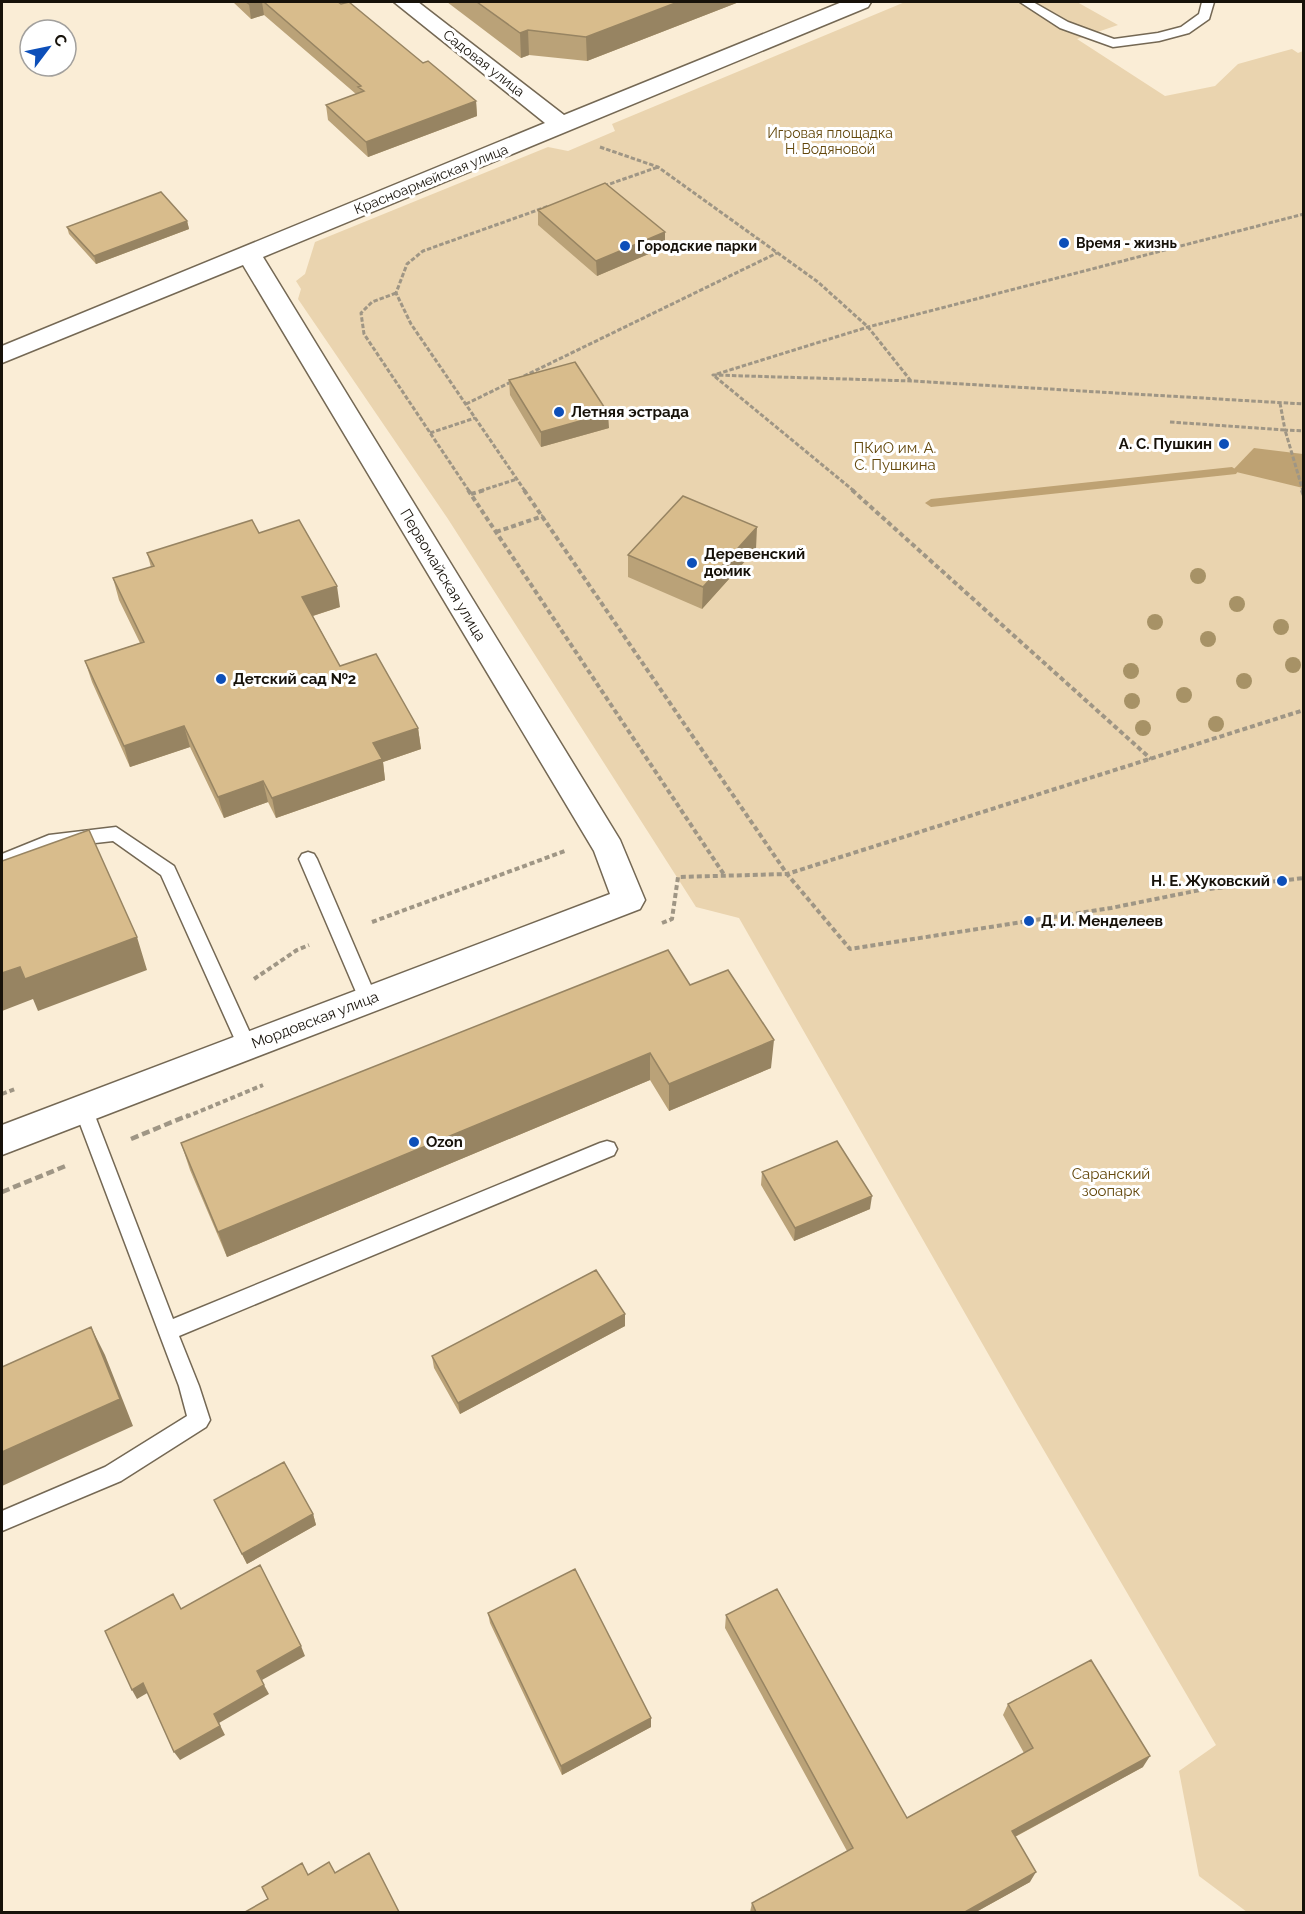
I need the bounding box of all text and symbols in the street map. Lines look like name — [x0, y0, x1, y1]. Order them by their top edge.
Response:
north arrow — [18, 18, 78, 78]
street label: Садовая улица — [440, 26, 528, 100]
text: С — [49, 31, 71, 50]
park label: Игровая площадка Н. Водяновой — [767, 125, 893, 157]
street label: Красноармейская улица — [352, 141, 510, 217]
place label: Время - жизнь — [1076, 235, 1177, 251]
marker: Время - жизнь — [1057, 236, 1071, 250]
place label: Городские парки — [637, 238, 757, 254]
marker: Городские парки — [618, 239, 632, 253]
place label: Летняя эстрада — [571, 403, 689, 421]
marker: Летняя эстрада — [552, 405, 566, 419]
place label: А. С. Пушкин — [1119, 435, 1212, 453]
marker: А. С. Пушкин — [1217, 437, 1231, 451]
park label: ПКиО им. А. С. Пушкина — [854, 439, 936, 474]
street label: Первомайская улица — [396, 506, 490, 644]
place label: Деревенский домик — [704, 545, 805, 580]
marker: Деревенский домик — [685, 556, 699, 570]
place label: Детский сад №2 — [233, 670, 356, 688]
marker: Детский сад №2 — [214, 672, 228, 686]
place label: Н. Е. Жуковский — [1151, 872, 1270, 890]
marker: Н. Е. Жуковский — [1275, 874, 1289, 888]
place label: Д. И. Менделеев — [1041, 912, 1163, 930]
marker: Д. И. Менделеев — [1022, 914, 1036, 928]
street label: Мордовская улица — [249, 987, 381, 1053]
place label: Ozon — [426, 1133, 463, 1151]
marker: Ozon — [407, 1135, 421, 1149]
park label: Саранский зоопарк — [1072, 1165, 1150, 1200]

